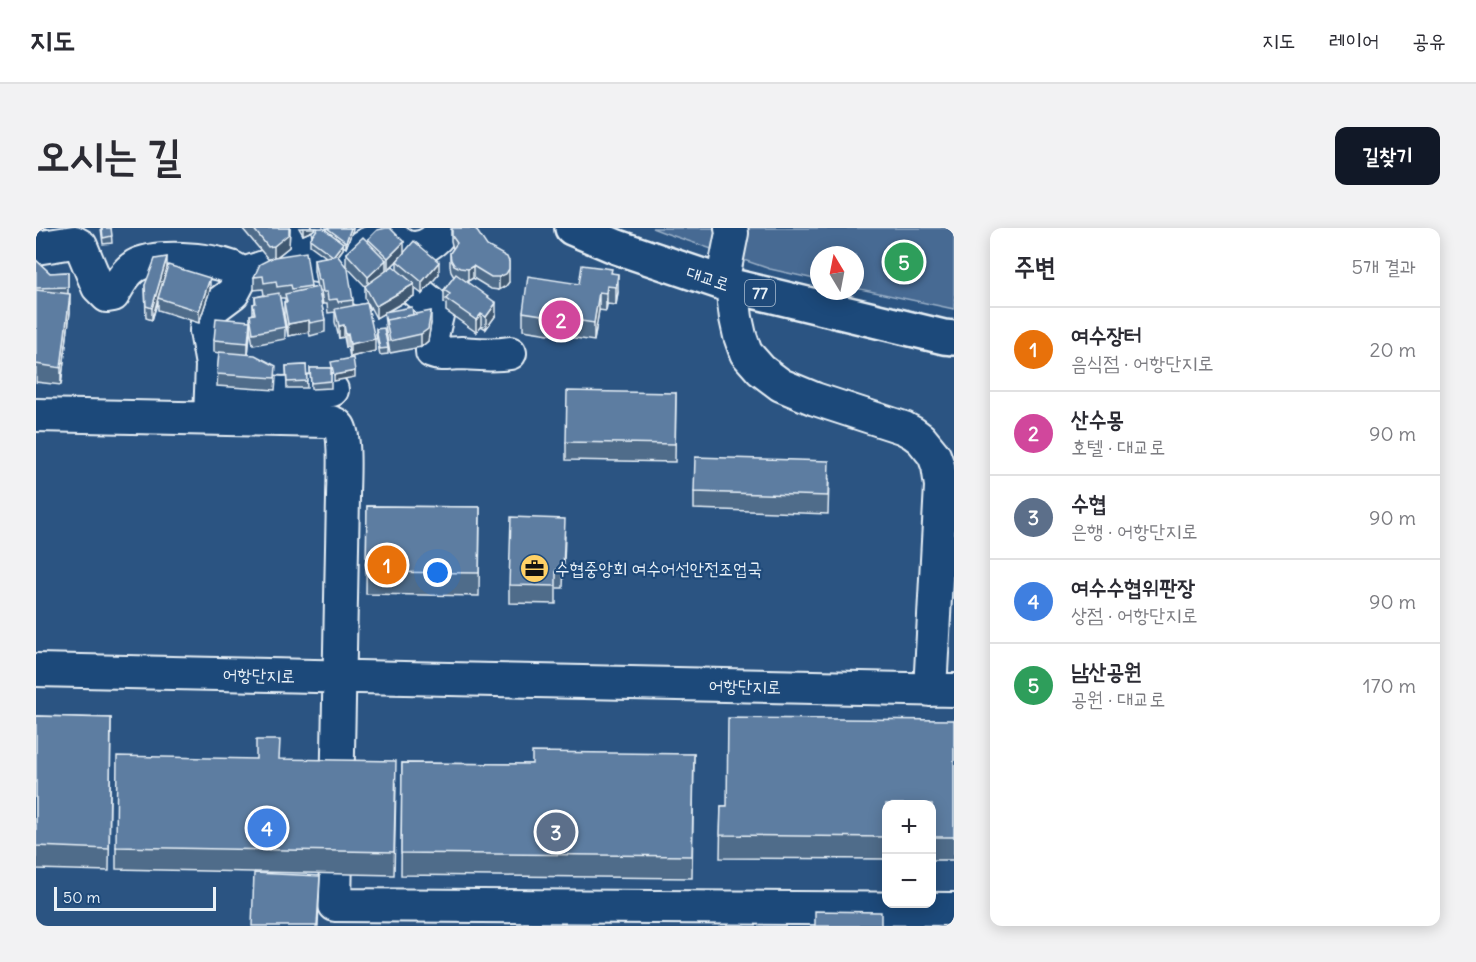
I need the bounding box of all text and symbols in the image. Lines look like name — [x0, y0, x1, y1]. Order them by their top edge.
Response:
text: 지도 — [30, 22, 75, 58]
text: 지도 — [1262, 27, 1296, 54]
text: 레이어 — [1329, 27, 1379, 54]
text: 공유 — [1412, 27, 1446, 54]
button: 길찾기 — [1335, 127, 1440, 185]
text: 오시는 길 — [36, 129, 181, 181]
pin: 5 — [884, 240, 924, 285]
north arrow — [810, 246, 864, 300]
text: 주변 — [1014, 250, 1056, 283]
text: 5개 결과 — [1351, 254, 1416, 279]
street label: 대교로 — [684, 260, 732, 296]
road number: 77 — [745, 280, 775, 306]
pin: 2 — [542, 298, 580, 343]
text: 여수장터 — [1071, 321, 1142, 349]
text: 1 — [1030, 337, 1037, 362]
text: 20 m — [1370, 337, 1416, 362]
text: 음식점 · 어항단지로 — [1071, 350, 1214, 375]
text: 산수몽 — [1071, 405, 1124, 433]
text: 2 — [1028, 421, 1039, 446]
text: 90 m — [1369, 421, 1416, 446]
text: 호텔 · 대교로 — [1071, 434, 1165, 459]
text: 수협 — [1071, 489, 1106, 517]
text: 3 — [1028, 505, 1039, 530]
text: 90 m — [1369, 505, 1416, 530]
text: 은행 · 어항단지로 — [1071, 518, 1198, 543]
pin: 1 — [368, 542, 406, 588]
office icon: 수협중앙회 여수어선안전조업국 — [518, 552, 550, 584]
place label: 수협중앙회 여수어선안전조업국 — [555, 557, 762, 580]
your location — [423, 558, 452, 587]
text: 여수수협위판장 — [1071, 573, 1195, 601]
text: 4 — [1028, 589, 1039, 614]
text: 90 m — [1369, 589, 1416, 614]
text: 상점 · 어항단지로 — [1071, 602, 1198, 627]
text: 남산공원 — [1071, 657, 1142, 685]
street label: 어항단지로 — [223, 663, 295, 687]
text: 5 — [1028, 673, 1039, 698]
text: 170 m — [1363, 673, 1416, 698]
street label: 어항단지로 — [709, 674, 781, 698]
text: 공원 · 대교로 — [1071, 686, 1165, 711]
map controls — [882, 800, 936, 908]
button: + — [882, 800, 936, 854]
pin: 4 — [248, 806, 286, 850]
pin: 3 — [536, 810, 576, 854]
button: − — [882, 854, 936, 908]
scale bar — [54, 884, 216, 912]
text: 50 m — [63, 887, 101, 907]

